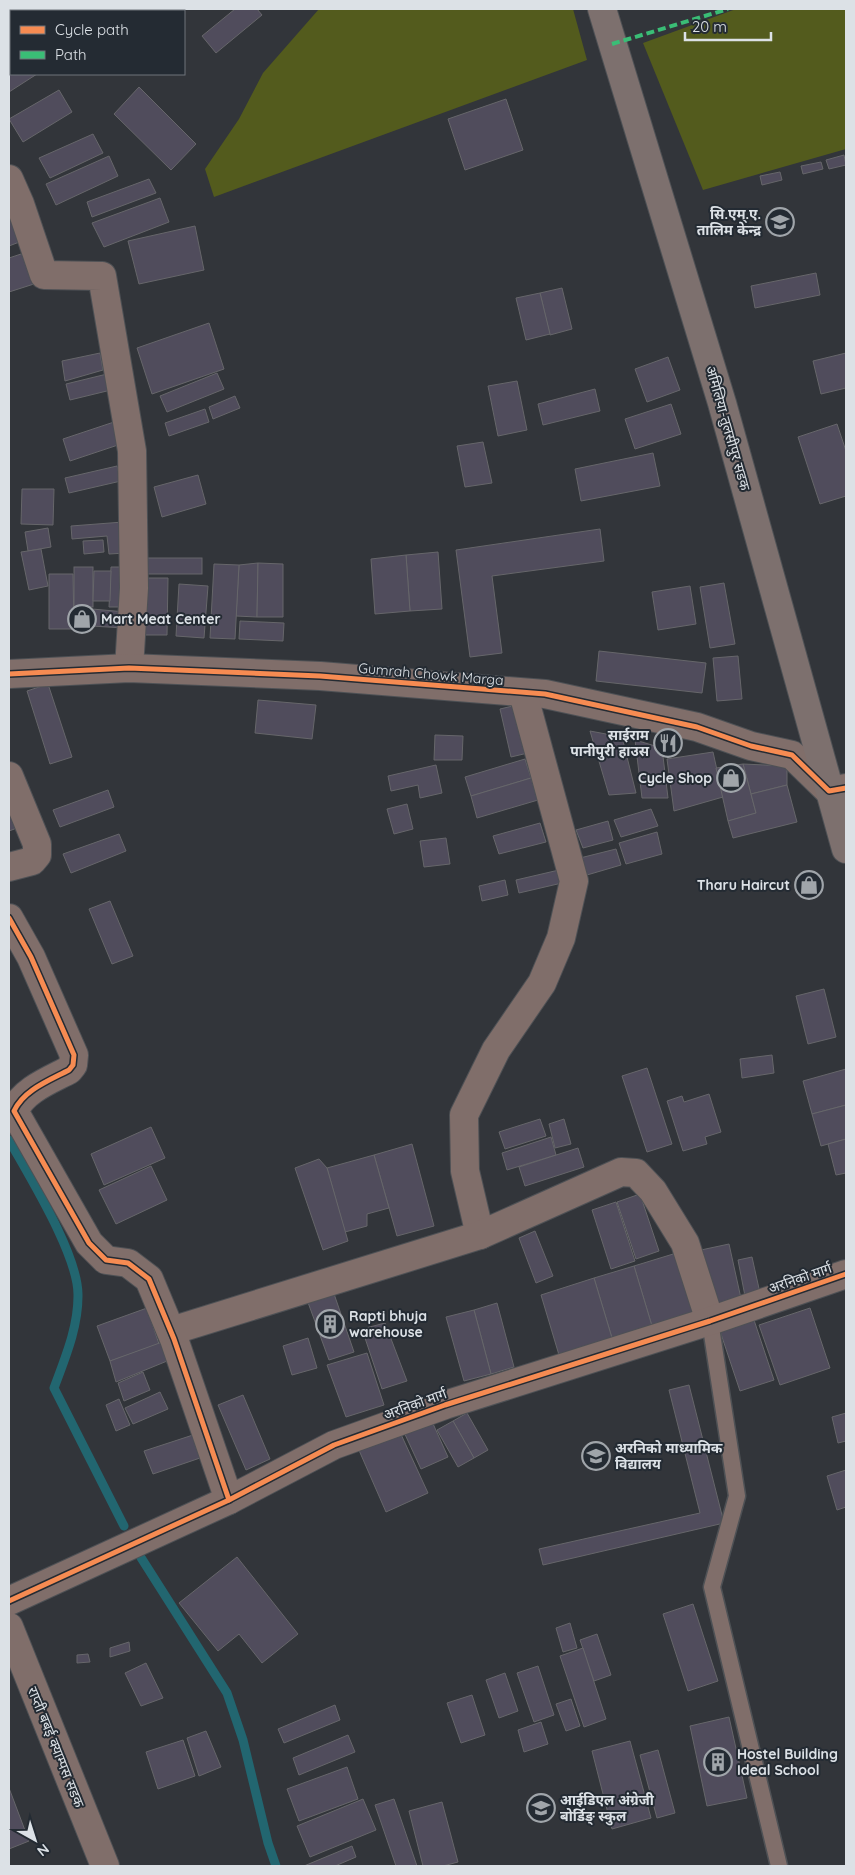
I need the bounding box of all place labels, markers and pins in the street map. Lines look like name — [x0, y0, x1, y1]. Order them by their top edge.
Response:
place label: सि.एम्.ए. तालिम केन्द्र — [697, 205, 762, 239]
school or university icon: सि.एम्.ए. तालिम केन्द्र — [765, 207, 795, 237]
shop icon: Mart Meat Center — [67, 604, 97, 634]
place label: Mart Meat Center — [101, 610, 221, 628]
place label: साईराम पानीपुरी हाउस — [570, 726, 650, 761]
restaurant icon: साईराम पानीपुरी हाउस — [653, 728, 683, 758]
shop icon: Cycle Shop — [716, 763, 746, 793]
place label: Cycle Shop — [638, 769, 712, 787]
shop icon: Tharu Haircut — [794, 870, 824, 900]
place label: Tharu Haircut — [697, 876, 790, 894]
place label: Rapti bhuja warehouse — [349, 1307, 427, 1341]
building icon: Rapti bhuja warehouse — [315, 1309, 345, 1339]
place label: अरनिको माध्यामिक विद्यालय — [615, 1439, 723, 1473]
school or university icon: अरनिको माध्यामिक विद्यालय — [581, 1441, 611, 1471]
place label: Hostel Building Ideal School — [737, 1745, 838, 1779]
building icon: Hostel Building Ideal School — [703, 1747, 733, 1777]
place label: आईडिएल अंग्रेजी बोर्डिङ् स्कुल — [560, 1791, 655, 1826]
school or university icon: आईडिएल अंग्रेजी बोर्डिङ् स्कुल — [526, 1793, 556, 1823]

